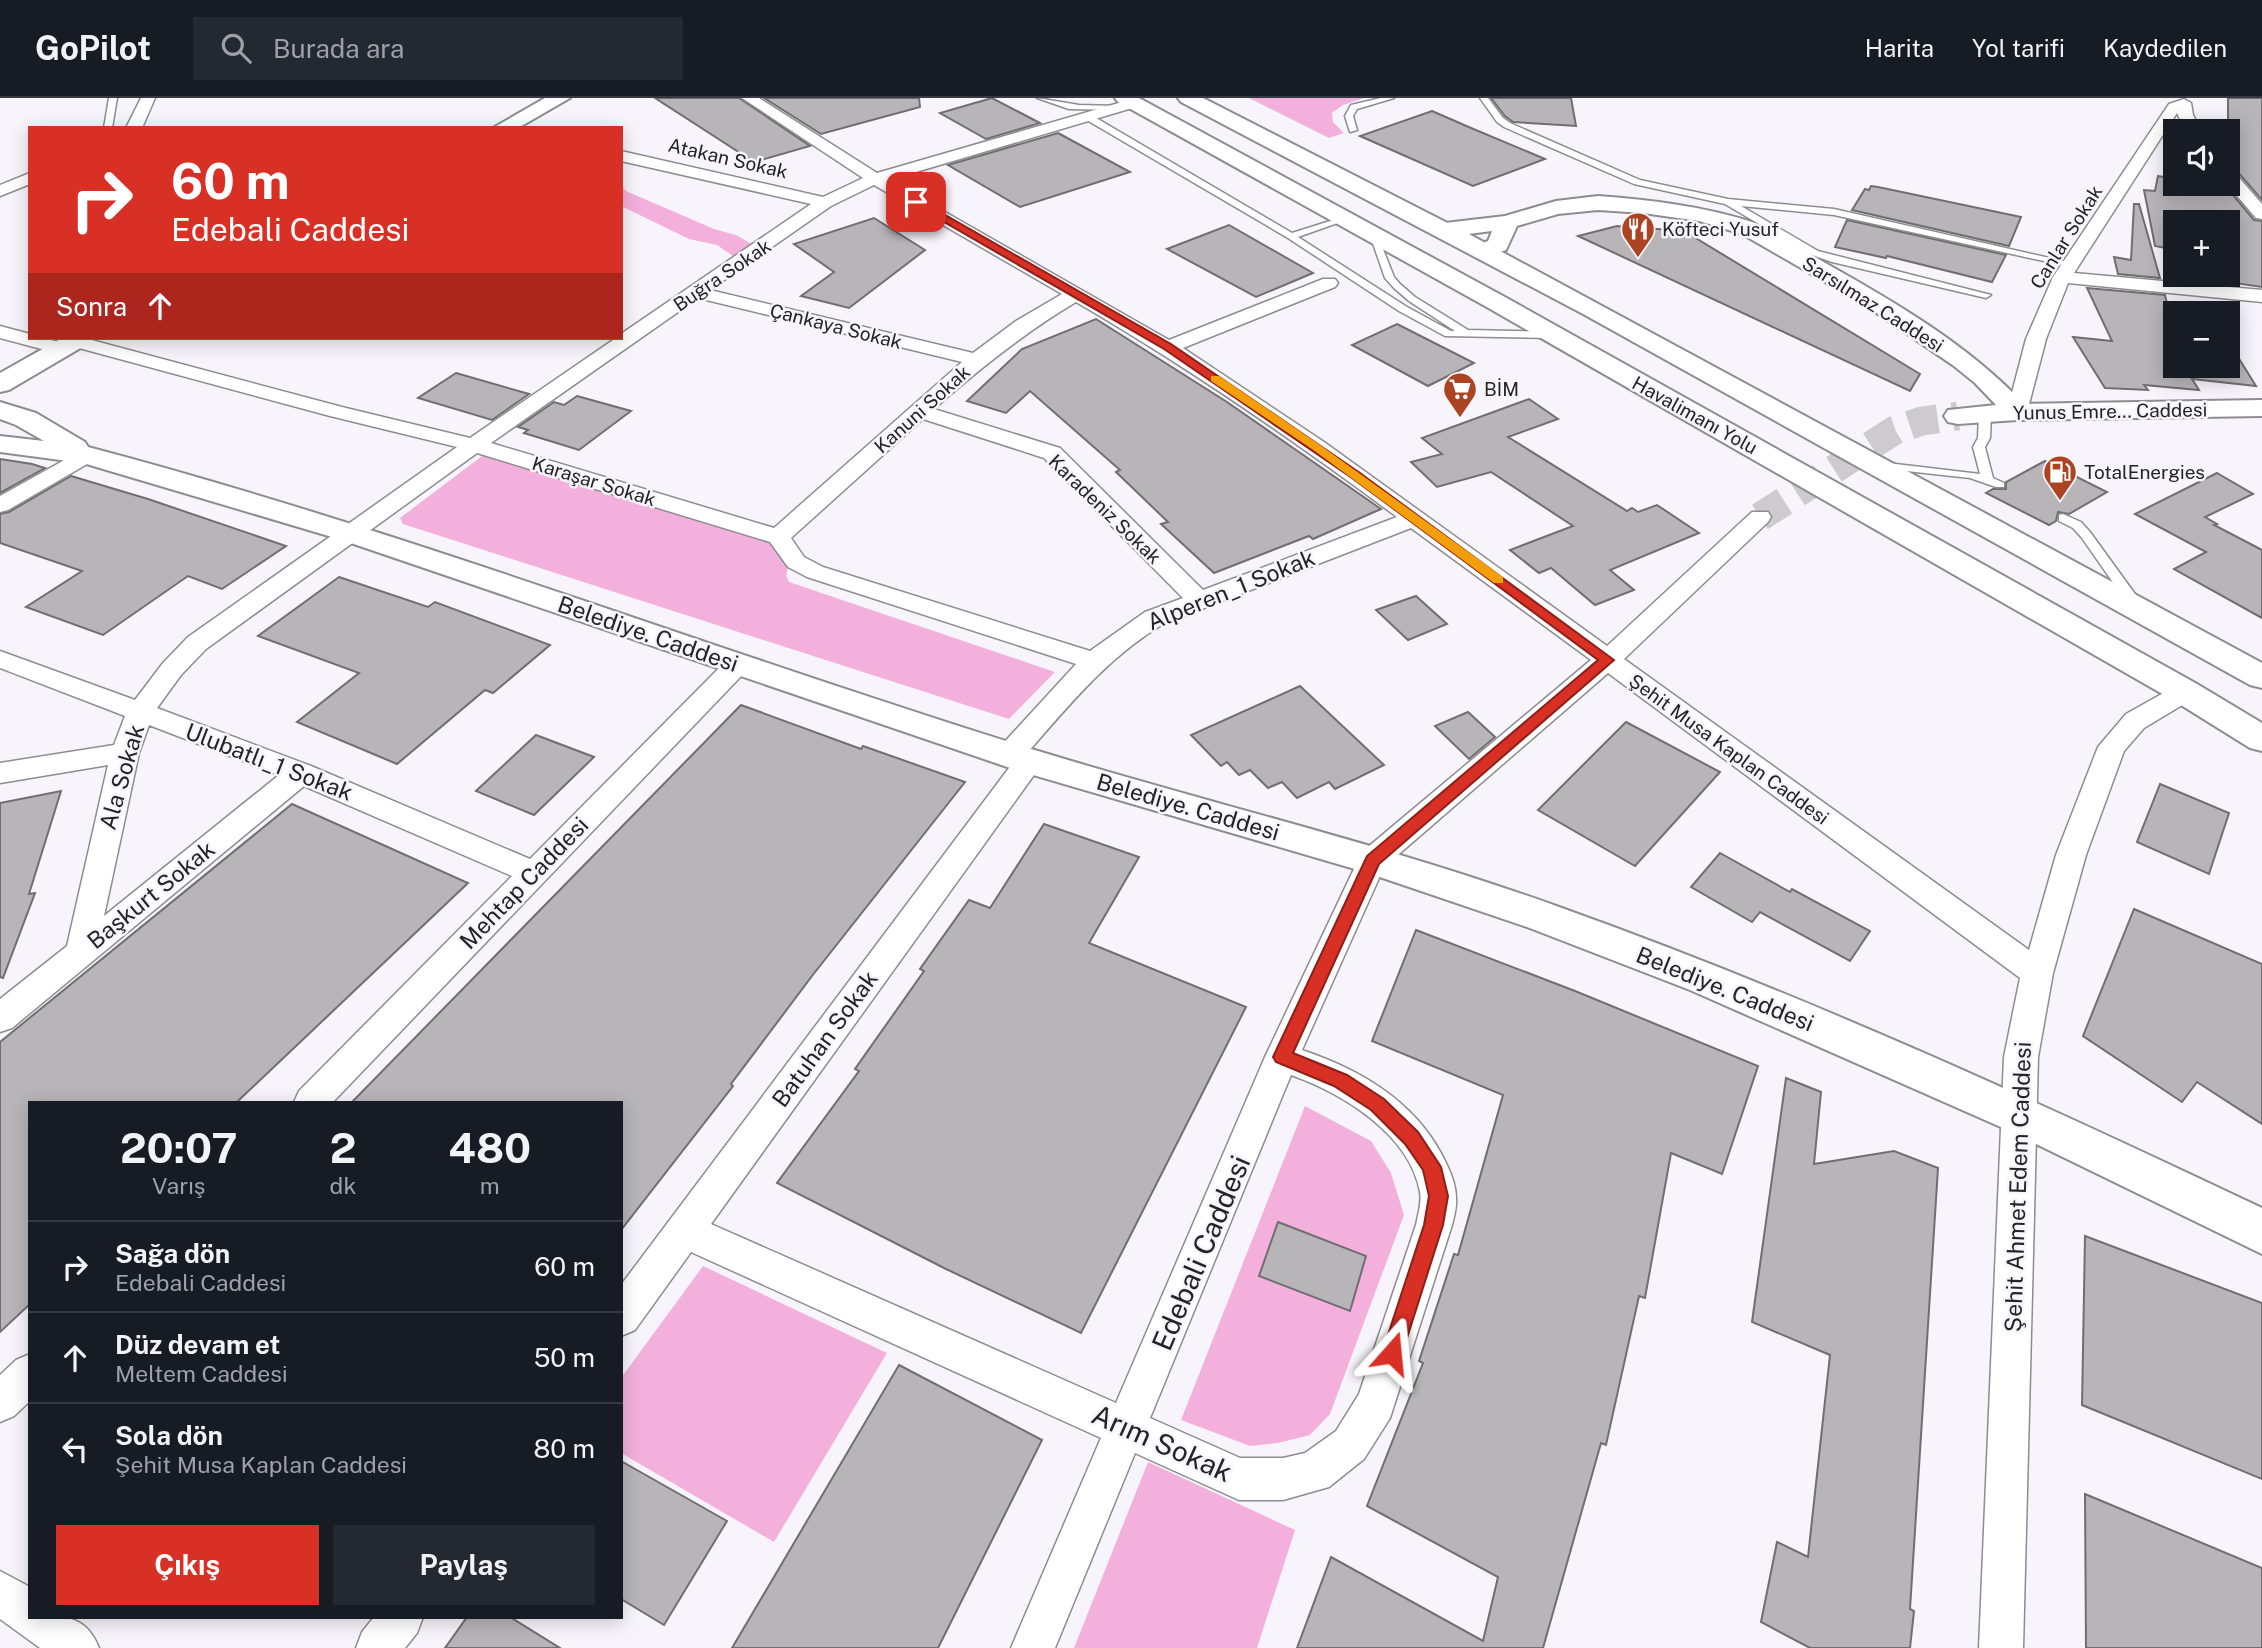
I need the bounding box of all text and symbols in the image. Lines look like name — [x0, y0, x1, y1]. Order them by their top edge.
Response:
search box — [193, 17, 683, 80]
text: GoPilot — [35, 29, 151, 67]
icon: search — [217, 29, 255, 67]
text: Burada ara — [273, 33, 404, 64]
text: Harita — [1865, 34, 1934, 62]
text: Yol tarifi — [1972, 34, 2065, 62]
text: Kaydedilen — [2103, 34, 2227, 62]
map controls — [2163, 119, 2240, 378]
button: sound — [2163, 119, 2240, 196]
street label: Atakan Sokak — [666, 134, 790, 182]
text: 60 m — [171, 152, 290, 210]
icon: right — [56, 154, 147, 245]
pin — [886, 172, 946, 232]
street label: Canlar Sokak — [2025, 181, 2107, 293]
icon: arrive — [897, 183, 935, 221]
restaurant icon: Köfteci Yusuf — [1619, 210, 1657, 259]
button: + — [2163, 210, 2240, 287]
text: Edebali Caddesi — [171, 211, 409, 248]
place label: Köfteci Yusuf — [1662, 218, 1779, 240]
street label: Buğra Sokak — [669, 234, 775, 316]
street label: Sarsılmaz Caddesi — [1798, 252, 1948, 356]
icon: ahead — [141, 287, 179, 325]
text: Sonra — [56, 291, 127, 322]
street label: Çankaya Sokak — [768, 299, 905, 353]
button: − — [2163, 301, 2240, 378]
street label: Kanuni Sokak — [870, 360, 974, 458]
supermarket icon: BİM — [1441, 370, 1479, 419]
street label: Havalimanı Yolu — [1629, 372, 1761, 458]
place label: BİM — [1484, 378, 1519, 400]
street label: Yunus Emre... Caddesi — [2013, 398, 2207, 424]
street label: Karadeniz Sokak — [1044, 450, 1166, 568]
street label: Karaşar Sokak — [530, 452, 659, 510]
fuel station icon: TotalEnergies — [2041, 453, 2079, 502]
place label: TotalEnergies — [2084, 461, 2205, 483]
street label: Alperen_1 Sokak — [1143, 544, 1319, 635]
street label: Belediye. Caddesi — [554, 590, 742, 677]
street label: Şehit Musa Kaplan Caddesi — [1625, 669, 1833, 829]
street label: Ulubatlı_1 Sokak — [182, 717, 357, 806]
street label: Ala Sokak — [94, 721, 149, 833]
street label: Belediye. Caddesi — [1094, 767, 1283, 846]
street label: Mehtap Caddesi — [454, 811, 593, 954]
street label: Başkurt Sokak — [82, 835, 220, 954]
street label: Belediye. Caddesi — [1632, 941, 1818, 1036]
street label: Batuhan Sokak — [766, 965, 883, 1112]
street label: Şehit Ahmet Edem Caddesi — [1999, 1041, 2036, 1333]
text: 20:07 — [120, 1123, 238, 1172]
text: 2 — [330, 1123, 356, 1172]
text: 480 — [448, 1123, 531, 1172]
street label: Edebali Caddesi — [1145, 1150, 1256, 1355]
text: Varış — [152, 1172, 206, 1199]
text: dk — [330, 1172, 356, 1199]
text: m — [480, 1172, 500, 1199]
text: Sağa dön — [115, 1238, 230, 1269]
icon: right — [56, 1248, 94, 1286]
text: 60 m — [534, 1251, 595, 1282]
text: Edebali Caddesi — [115, 1269, 286, 1296]
position arrow — [1355, 1316, 1429, 1390]
text: Düz devam et — [115, 1329, 280, 1360]
icon: ahead — [56, 1339, 94, 1377]
text: 50 m — [534, 1342, 595, 1373]
text: Meltem Caddesi — [115, 1360, 287, 1387]
street label: Arım Sokak — [1087, 1397, 1237, 1488]
text: Sola dön — [115, 1420, 223, 1451]
icon: left — [56, 1430, 94, 1468]
text: 80 m — [534, 1433, 595, 1464]
text: Şehit Musa Kaplan Caddesi — [115, 1451, 407, 1478]
button: Çıkış — [56, 1525, 319, 1605]
button: Paylaş — [333, 1525, 595, 1605]

